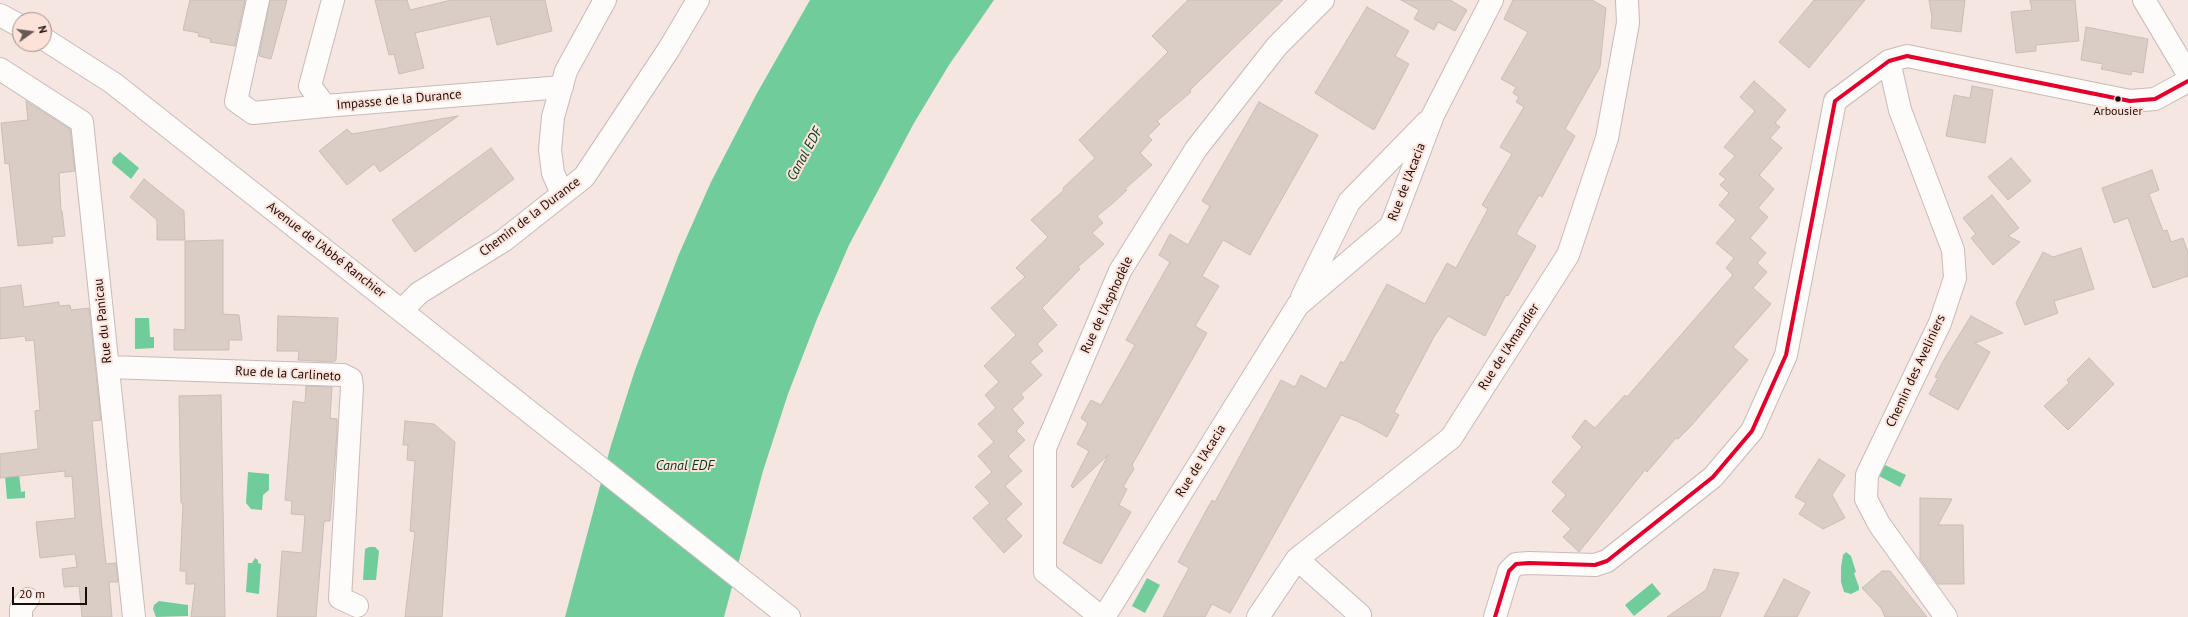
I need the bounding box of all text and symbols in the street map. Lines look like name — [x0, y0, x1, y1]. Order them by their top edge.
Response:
north arrow — [12, 12, 52, 52]
text: N — [35, 24, 50, 35]
street label: Impasse de la Durance — [336, 87, 462, 113]
marker: Arbousier — [2113, 94, 2123, 104]
place label: Arbousier — [2094, 105, 2142, 119]
water label: Canal EDF — [784, 124, 826, 184]
street label: Rue de l'Acacia — [1385, 141, 1429, 223]
street label: Chemin de la Durance — [477, 174, 583, 260]
street label: Avenue de l'Abbé Ranchier — [263, 199, 389, 301]
street label: Rue de l'Asphodèle — [1078, 254, 1136, 356]
street label: Rue du Panicau — [91, 278, 115, 364]
street label: Rue de l'Amandier — [1475, 301, 1543, 393]
street label: Chemin des Aveliniers — [1883, 312, 1949, 430]
street label: Rue de la Carlineto — [235, 363, 341, 385]
street label: Rue de l'Acacia — [1173, 422, 1229, 500]
water label: Canal EDF — [656, 458, 714, 474]
scale bar — [14, 579, 89, 605]
text: 20 m — [19, 586, 45, 601]

